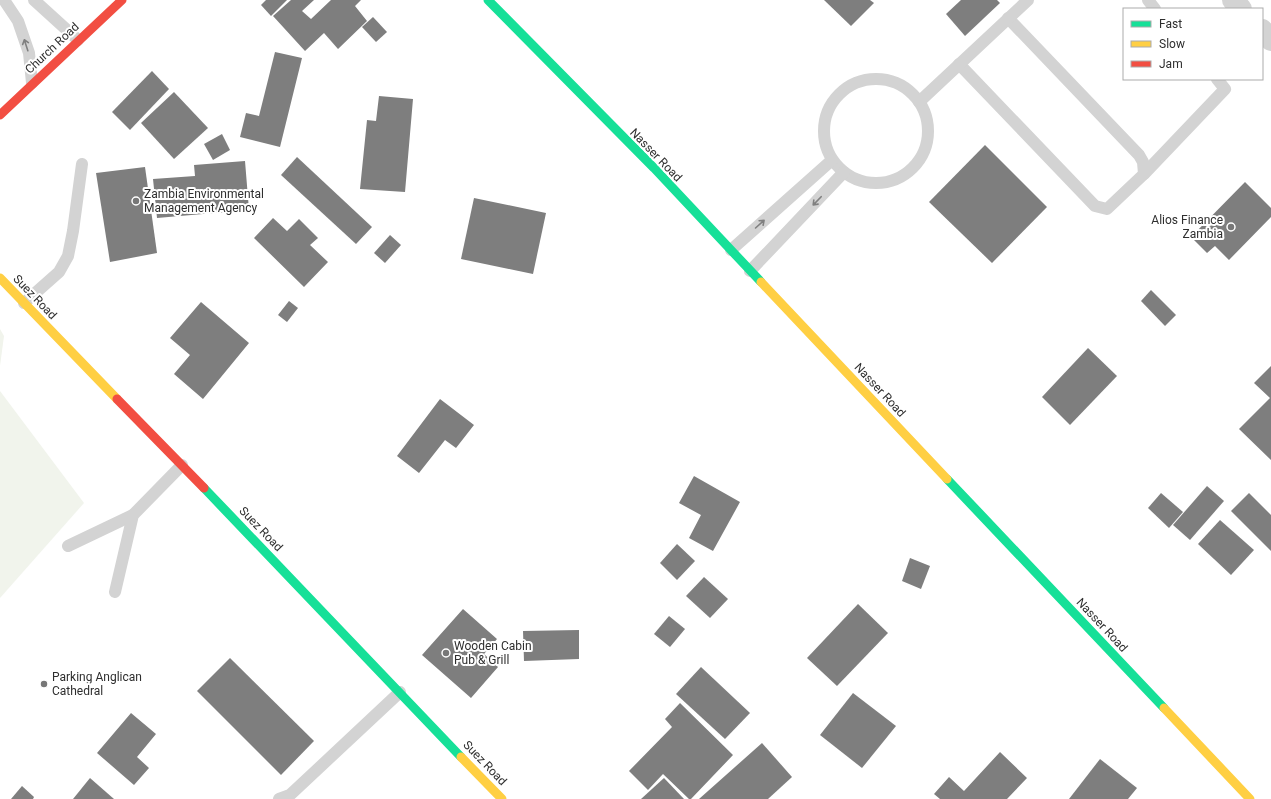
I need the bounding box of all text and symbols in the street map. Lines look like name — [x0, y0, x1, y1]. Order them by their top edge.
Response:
legend — [1123, 8, 1263, 80]
text: Fast — [1159, 17, 1182, 31]
street label: Church Road — [22, 20, 82, 76]
text: Slow — [1159, 37, 1185, 51]
one-way arrow — [22, 39, 29, 52]
text: Jam — [1159, 57, 1183, 71]
street label: Nasser Road — [627, 126, 685, 184]
place label: Zambia Environmental Management Agency — [144, 187, 264, 215]
marker: Zambia Environmental Management Agency — [131, 196, 141, 206]
one-way arrow — [812, 196, 822, 206]
place label: Alios Finance Zambia — [1151, 213, 1223, 241]
one-way arrow — [755, 220, 765, 229]
marker: Alios Finance Zambia — [1226, 222, 1236, 232]
street label: Suez Road — [10, 272, 60, 322]
street label: Nasser Road — [852, 360, 908, 420]
street label: Suez Road — [236, 504, 286, 554]
street label: Nasser Road — [1074, 595, 1130, 655]
place label: Wooden Cabin Pub & Grill — [454, 639, 532, 667]
marker: Wooden Cabin Pub & Grill — [441, 648, 451, 658]
place label: Parking Anglican Cathedral — [52, 670, 142, 698]
marker: Parking Anglican Cathedral — [39, 679, 49, 689]
street label: Suez Road — [460, 738, 510, 788]

